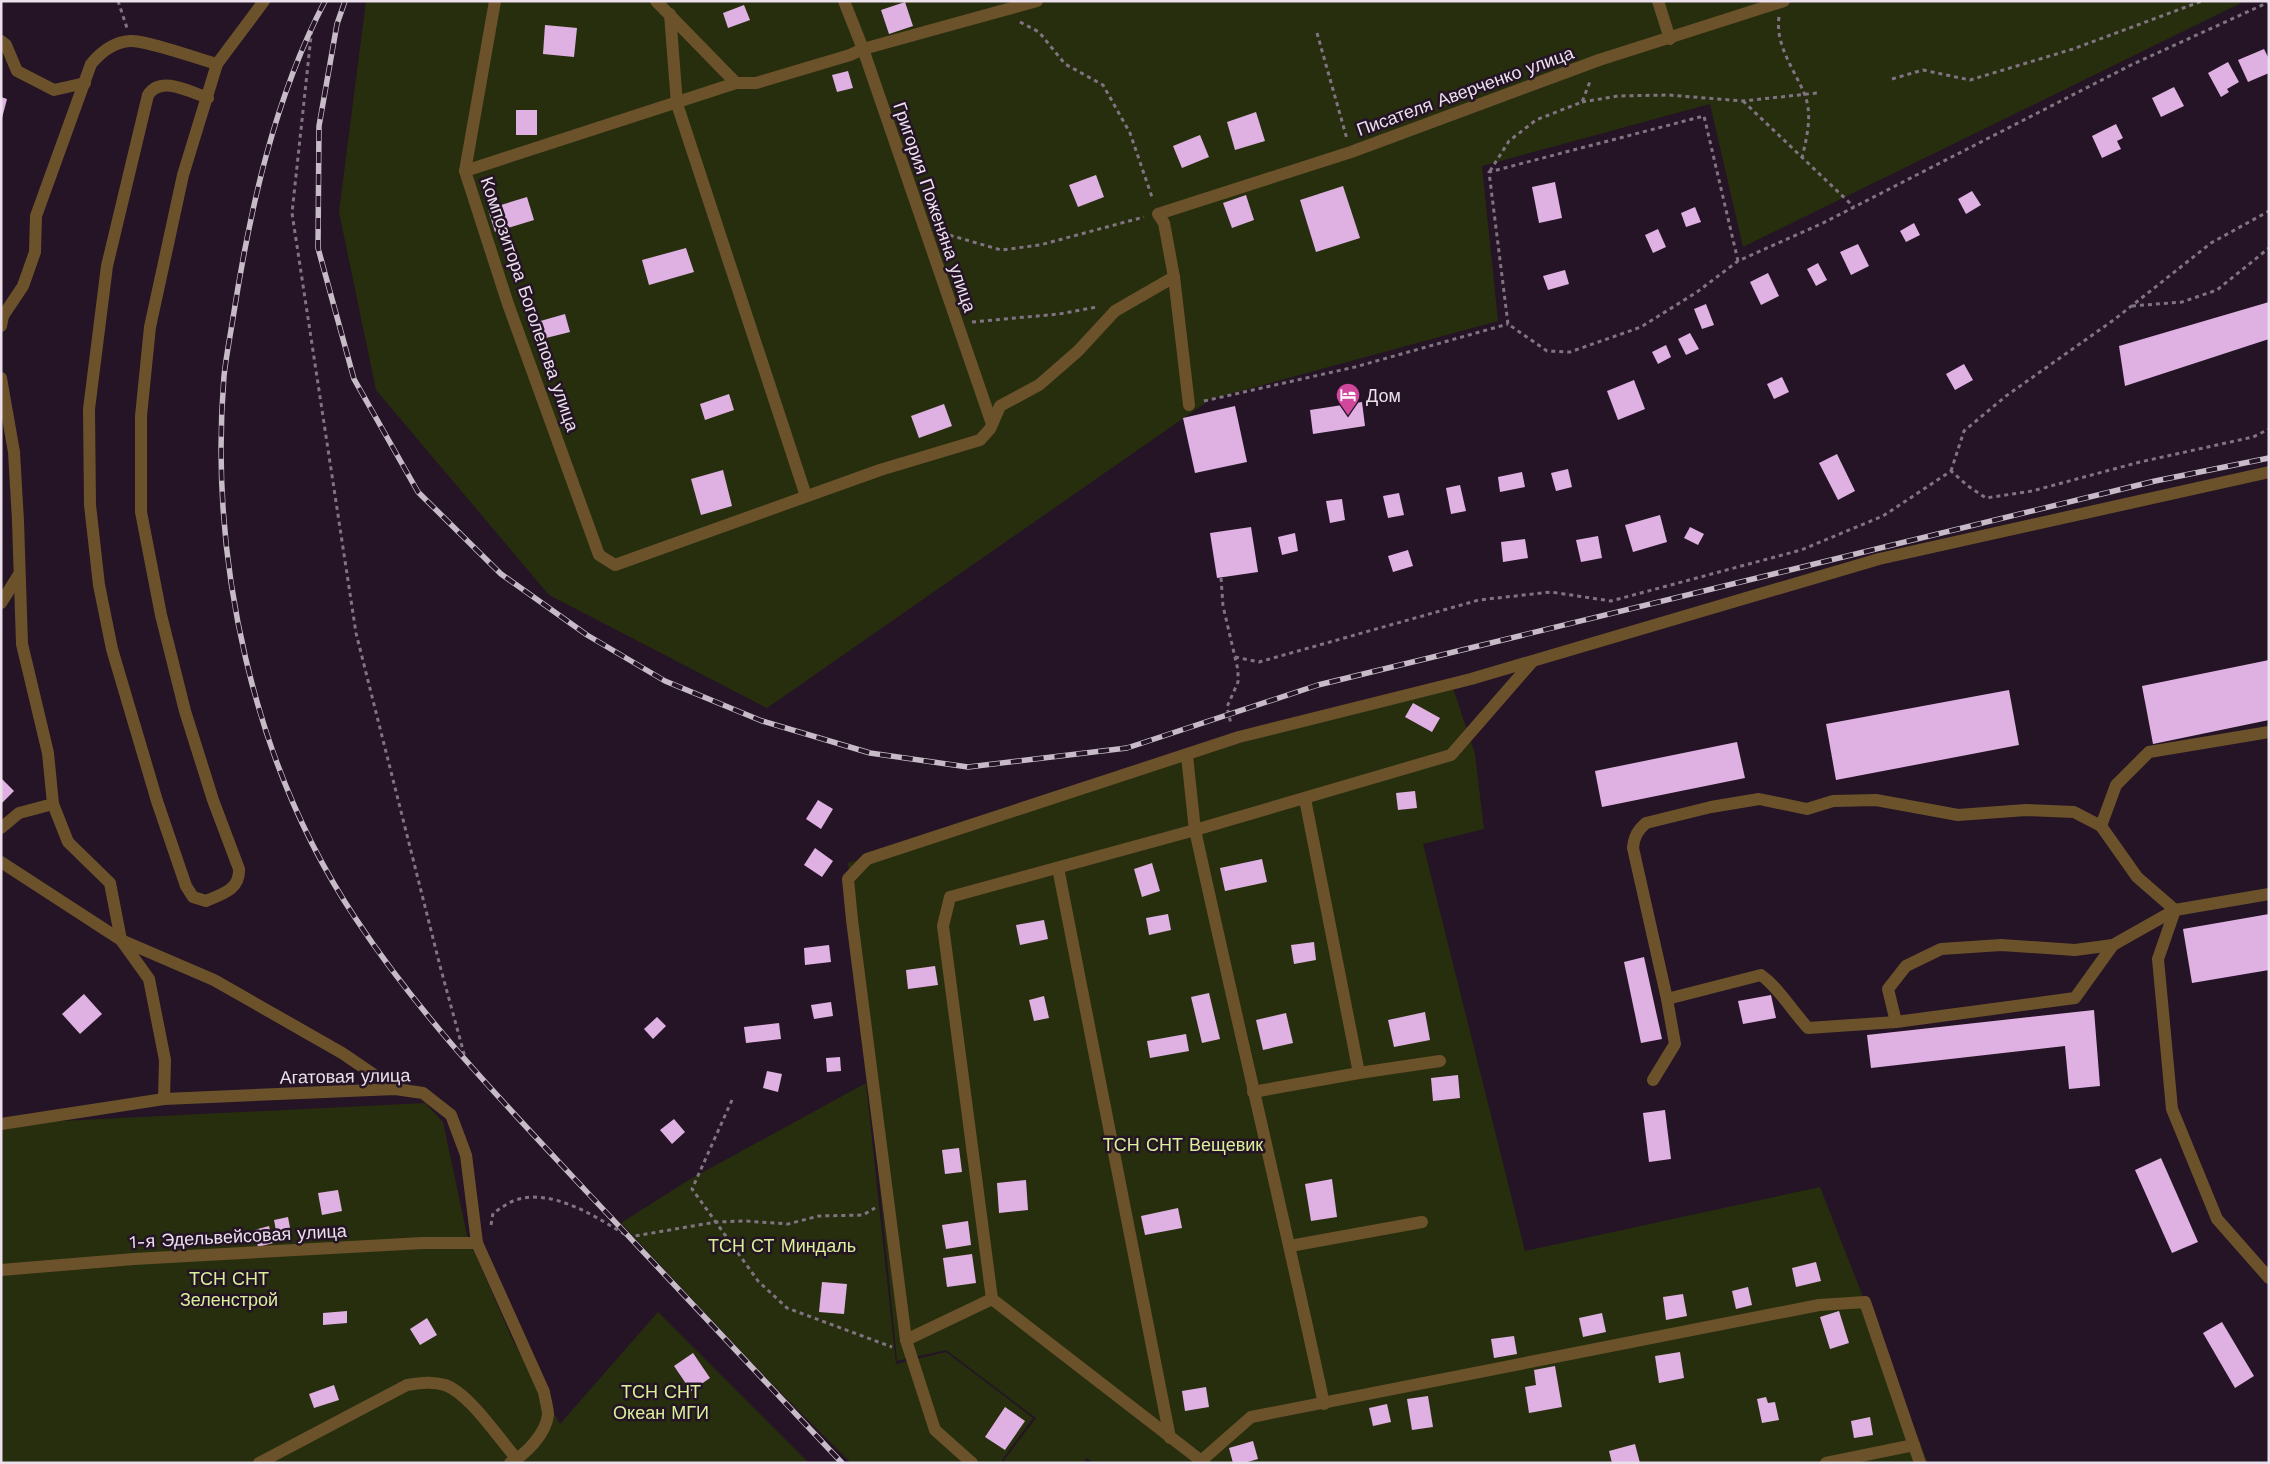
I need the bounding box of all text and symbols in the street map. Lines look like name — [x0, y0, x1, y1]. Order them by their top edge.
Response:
street label: Писателя Аверченко улица — [1354, 42, 1577, 140]
street label: Григория Поженяна улица — [889, 99, 981, 316]
street label: Композитора Боголепова улица — [476, 174, 584, 435]
hotel icon: Дом — [1335, 382, 1361, 416]
place label: Дом — [1366, 385, 1401, 406]
street label: Агатовая улица — [280, 1064, 411, 1088]
park label: ТСН СНТ Вещевик — [1103, 1134, 1263, 1155]
street label: 1-я Эдельвейсовая улица — [129, 1220, 348, 1252]
park label: ТСН СТ Миндаль — [708, 1235, 856, 1256]
park label: ТСН СНТ Зеленстрой — [180, 1268, 278, 1310]
park label: ТСН СНТ Океан МГИ — [613, 1381, 709, 1423]

